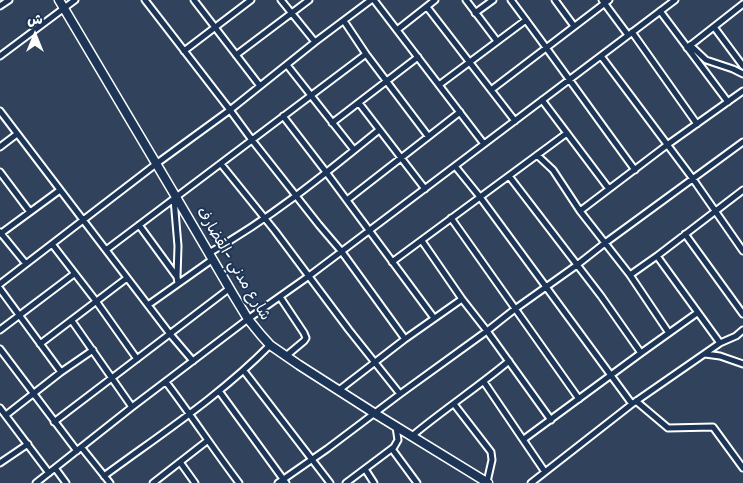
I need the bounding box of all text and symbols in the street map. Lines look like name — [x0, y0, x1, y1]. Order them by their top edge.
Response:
text: ش — [27, 7, 43, 32]
north arrow — [10, 10, 60, 60]
street label: شارع مدني -القضارف — [192, 204, 274, 324]

